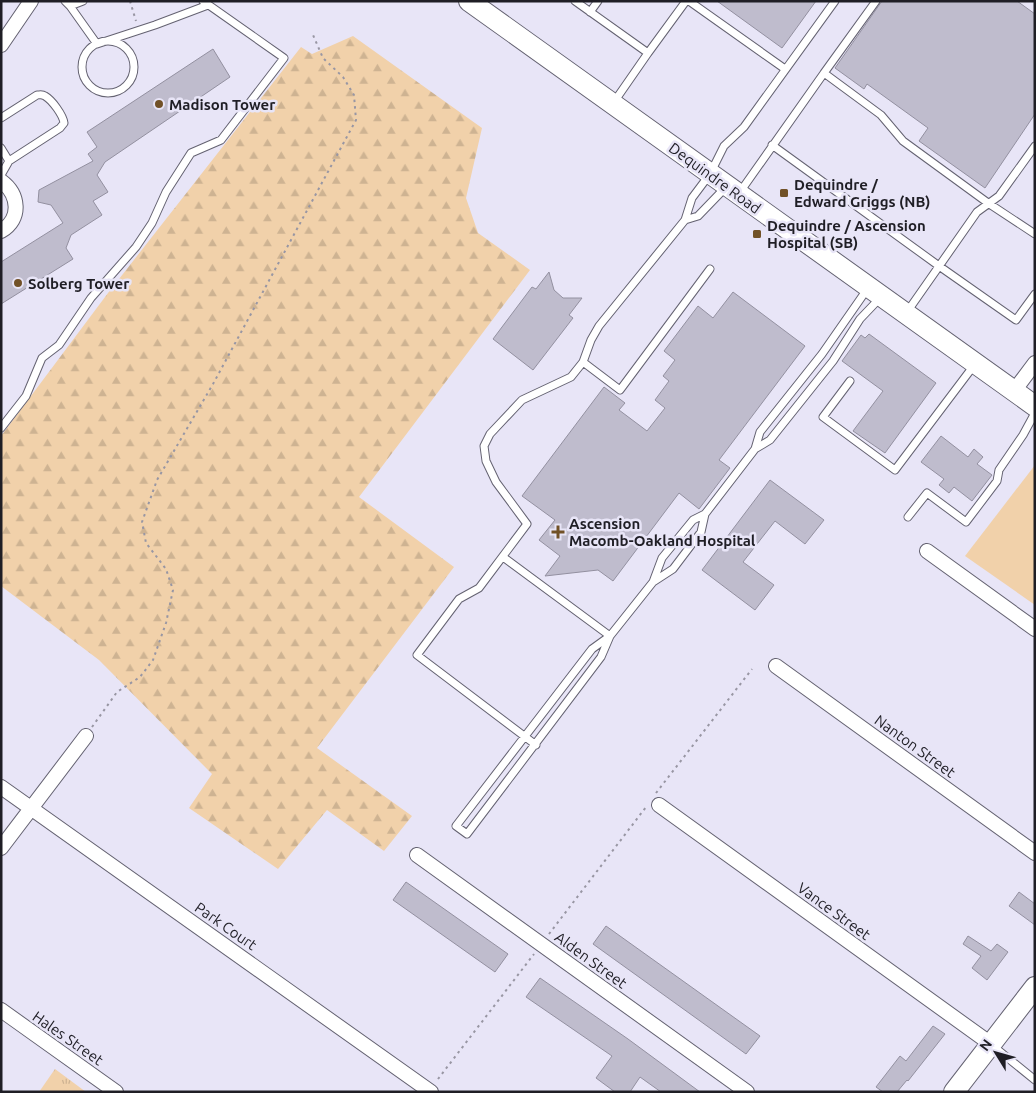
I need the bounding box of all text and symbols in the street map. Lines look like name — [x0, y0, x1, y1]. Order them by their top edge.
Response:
place label: Madison Tower — [169, 96, 276, 113]
marker: Madison Tower — [153, 98, 165, 110]
street label: Dequindre Road — [666, 139, 764, 217]
place label: Dequindre / Edward Griggs (NB) — [794, 176, 930, 210]
marker: Dequindre / Edward Griggs (NB) — [778, 187, 790, 199]
place label: Dequindre / Ascension Hospital (SB) — [767, 217, 926, 251]
marker: Dequindre / Ascension Hospital (SB) — [751, 228, 763, 240]
place label: Solberg Tower — [28, 275, 130, 292]
marker: Solberg Tower — [12, 277, 24, 289]
place label: Ascension Macomb-Oakland Hospital — [569, 515, 756, 549]
marker: Ascension Macomb-Oakland Hospital — [551, 525, 565, 539]
street label: Nanton Street — [871, 711, 959, 781]
street label: Vance Street — [794, 879, 874, 943]
street label: Park Court — [192, 899, 260, 953]
street label: Alden Street — [552, 928, 630, 992]
street label: Hales Street — [29, 1007, 107, 1069]
north arrow — [971, 1028, 1021, 1078]
text: N — [976, 1036, 995, 1054]

